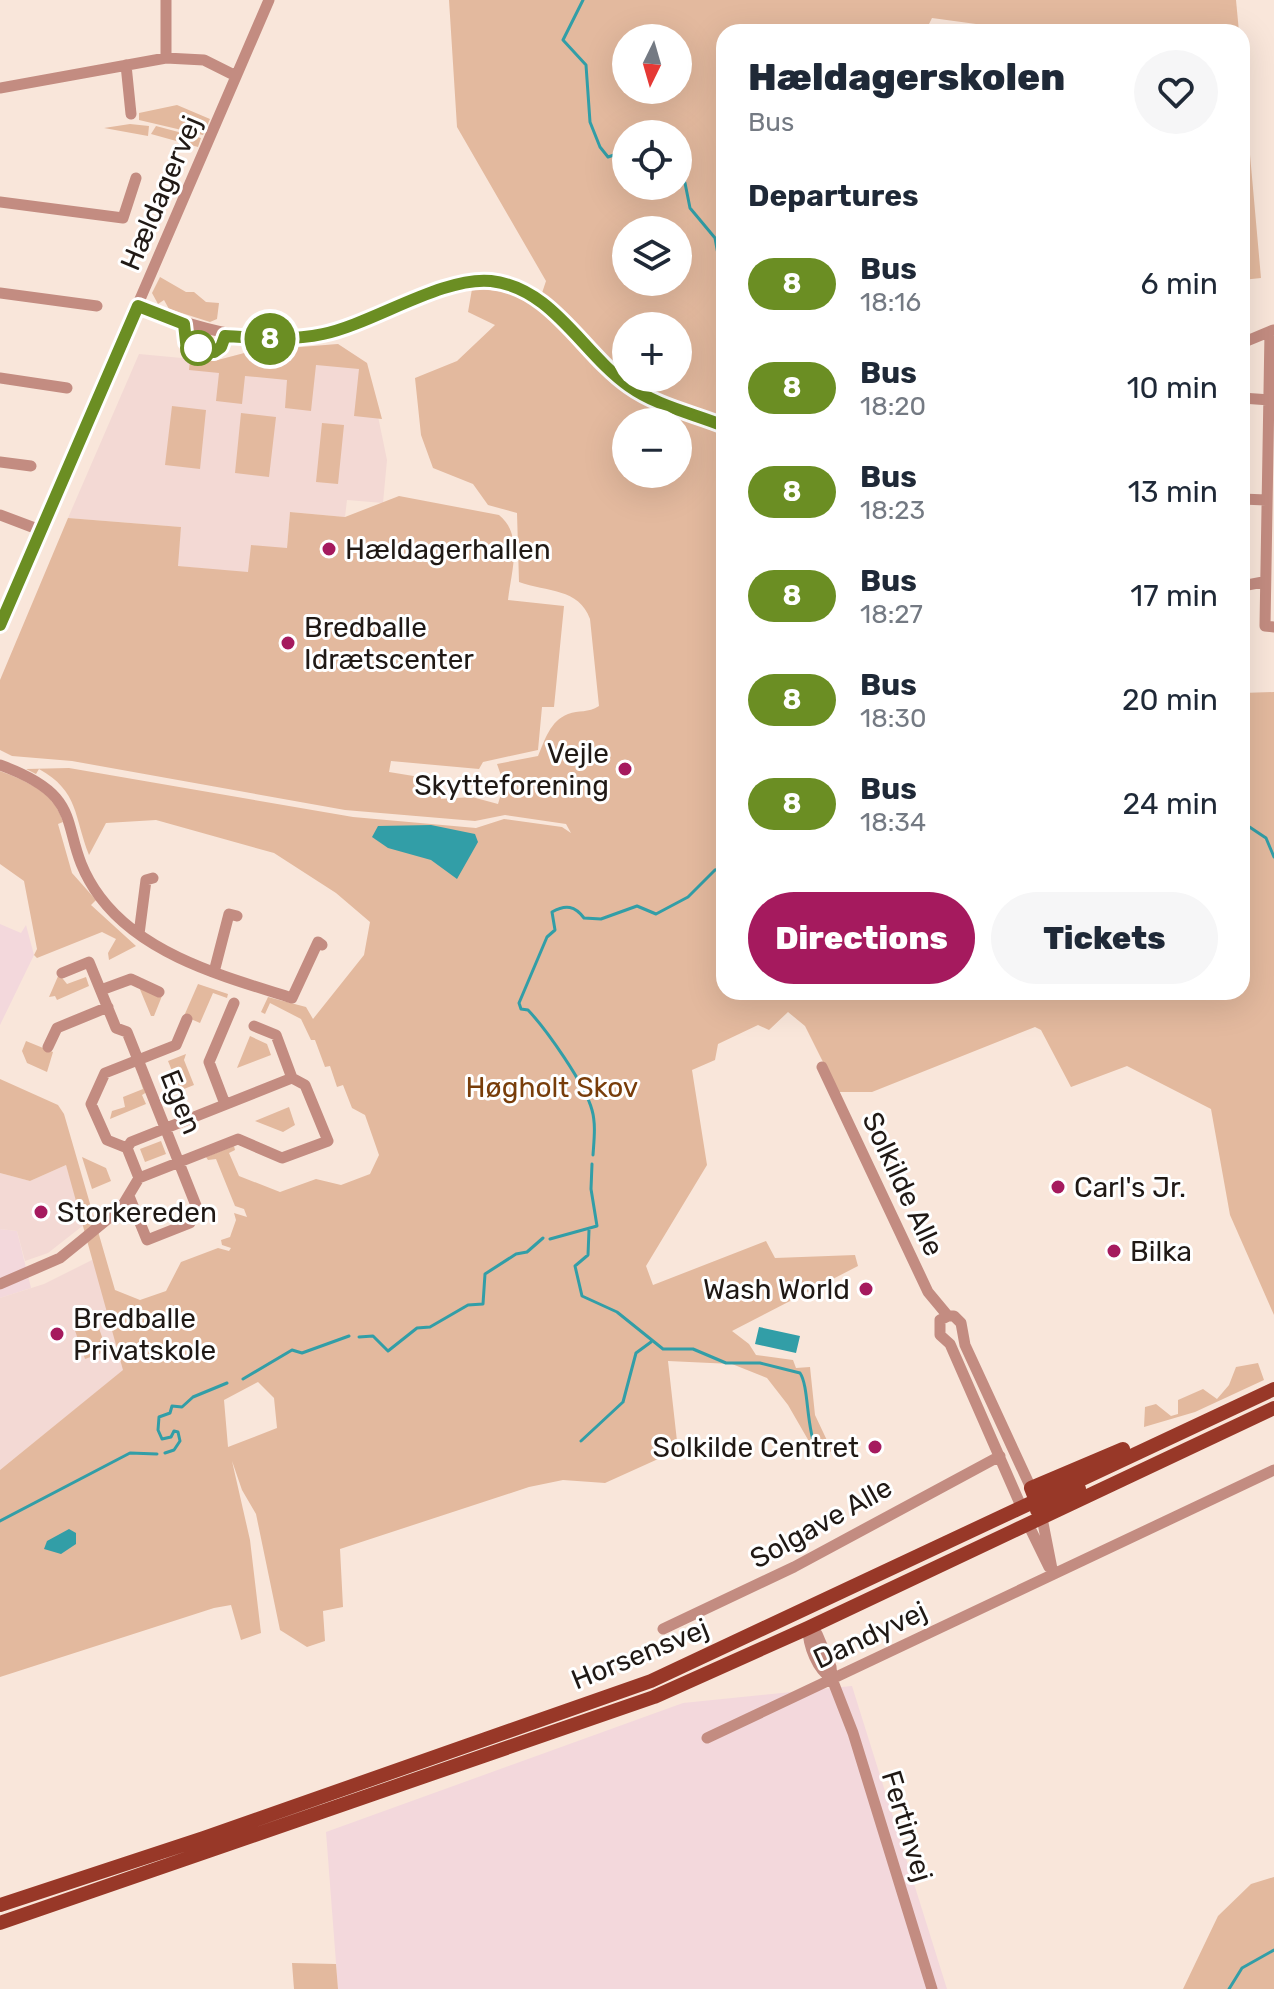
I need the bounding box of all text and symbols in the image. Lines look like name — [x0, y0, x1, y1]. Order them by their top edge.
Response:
north arrow — [612, 24, 692, 104]
map controls — [612, 24, 692, 488]
button: heart — [1134, 50, 1218, 134]
text: Hældagerskolen — [748, 54, 1065, 100]
text: Bus — [748, 107, 794, 138]
street label: Hældagervej — [114, 111, 208, 275]
button: locate — [612, 120, 692, 200]
text: Departures — [748, 178, 919, 214]
button: layers — [612, 216, 692, 296]
text: Bus — [860, 251, 917, 287]
text: 6 min — [1140, 266, 1218, 302]
text: 8 — [783, 267, 801, 300]
text: 18:16 — [860, 287, 921, 318]
button: + — [612, 312, 692, 392]
line badge: 8 — [244, 313, 296, 365]
text: 8 — [261, 322, 279, 355]
unlabelled marker — [181, 331, 215, 365]
text: Bus — [860, 355, 917, 391]
text: 10 min — [1127, 370, 1218, 406]
text: 8 — [783, 371, 801, 404]
text: 18:20 — [860, 391, 926, 422]
button: − — [612, 408, 692, 488]
text: Bus — [860, 459, 917, 495]
text: 13 min — [1128, 474, 1218, 510]
text: 8 — [783, 475, 801, 508]
text: 18:23 — [860, 495, 925, 526]
place label: Hældagerhallen — [345, 533, 551, 566]
marker: Hældagerhallen — [320, 540, 338, 558]
text: Bus — [860, 563, 917, 599]
text: 17 min — [1130, 578, 1218, 614]
text: 8 — [783, 579, 801, 612]
text: 18:27 — [860, 599, 923, 630]
place label: Bredballe Idrætscenter — [304, 611, 474, 676]
marker: Bredballe Idrætscenter — [279, 634, 297, 652]
text: Bus — [860, 667, 917, 703]
text: 20 min — [1122, 682, 1218, 718]
text: 8 — [783, 683, 801, 716]
text: 18:30 — [860, 703, 926, 734]
place label: Vejle Skytteforening — [414, 737, 609, 802]
marker: Vejle Skytteforening — [616, 760, 634, 778]
text: Bus — [860, 771, 917, 807]
text: 24 min — [1123, 786, 1218, 822]
text: 8 — [783, 787, 801, 820]
text: 18:34 — [860, 807, 926, 838]
button: Directions — [748, 892, 975, 984]
button: Tickets — [991, 892, 1218, 984]
street label: Egen — [153, 1065, 209, 1139]
park label: Høgholt Skov — [466, 1071, 638, 1104]
street label: Solkilde Alle — [855, 1107, 951, 1261]
place label: Carl's Jr. — [1074, 1171, 1186, 1204]
marker: Carl's Jr. — [1049, 1178, 1067, 1196]
place label: Storkereden — [57, 1196, 217, 1229]
marker: Storkereden — [32, 1203, 50, 1221]
place label: Bilka — [1130, 1235, 1192, 1268]
marker: Bilka — [1105, 1242, 1123, 1260]
place label: Wash World — [703, 1273, 850, 1306]
marker: Wash World — [857, 1280, 875, 1298]
place label: Bredballe Privatskole — [73, 1302, 216, 1367]
marker: Bredballe Privatskole — [48, 1325, 66, 1343]
place label: Solkilde Centret — [653, 1431, 859, 1464]
marker: Solkilde Centret — [866, 1438, 884, 1456]
street label: Solgave Alle — [744, 1471, 898, 1575]
street label: Dandyvej — [808, 1594, 932, 1676]
street label: Horsensvej — [567, 1612, 713, 1696]
street label: Fertinvej — [874, 1766, 940, 1886]

